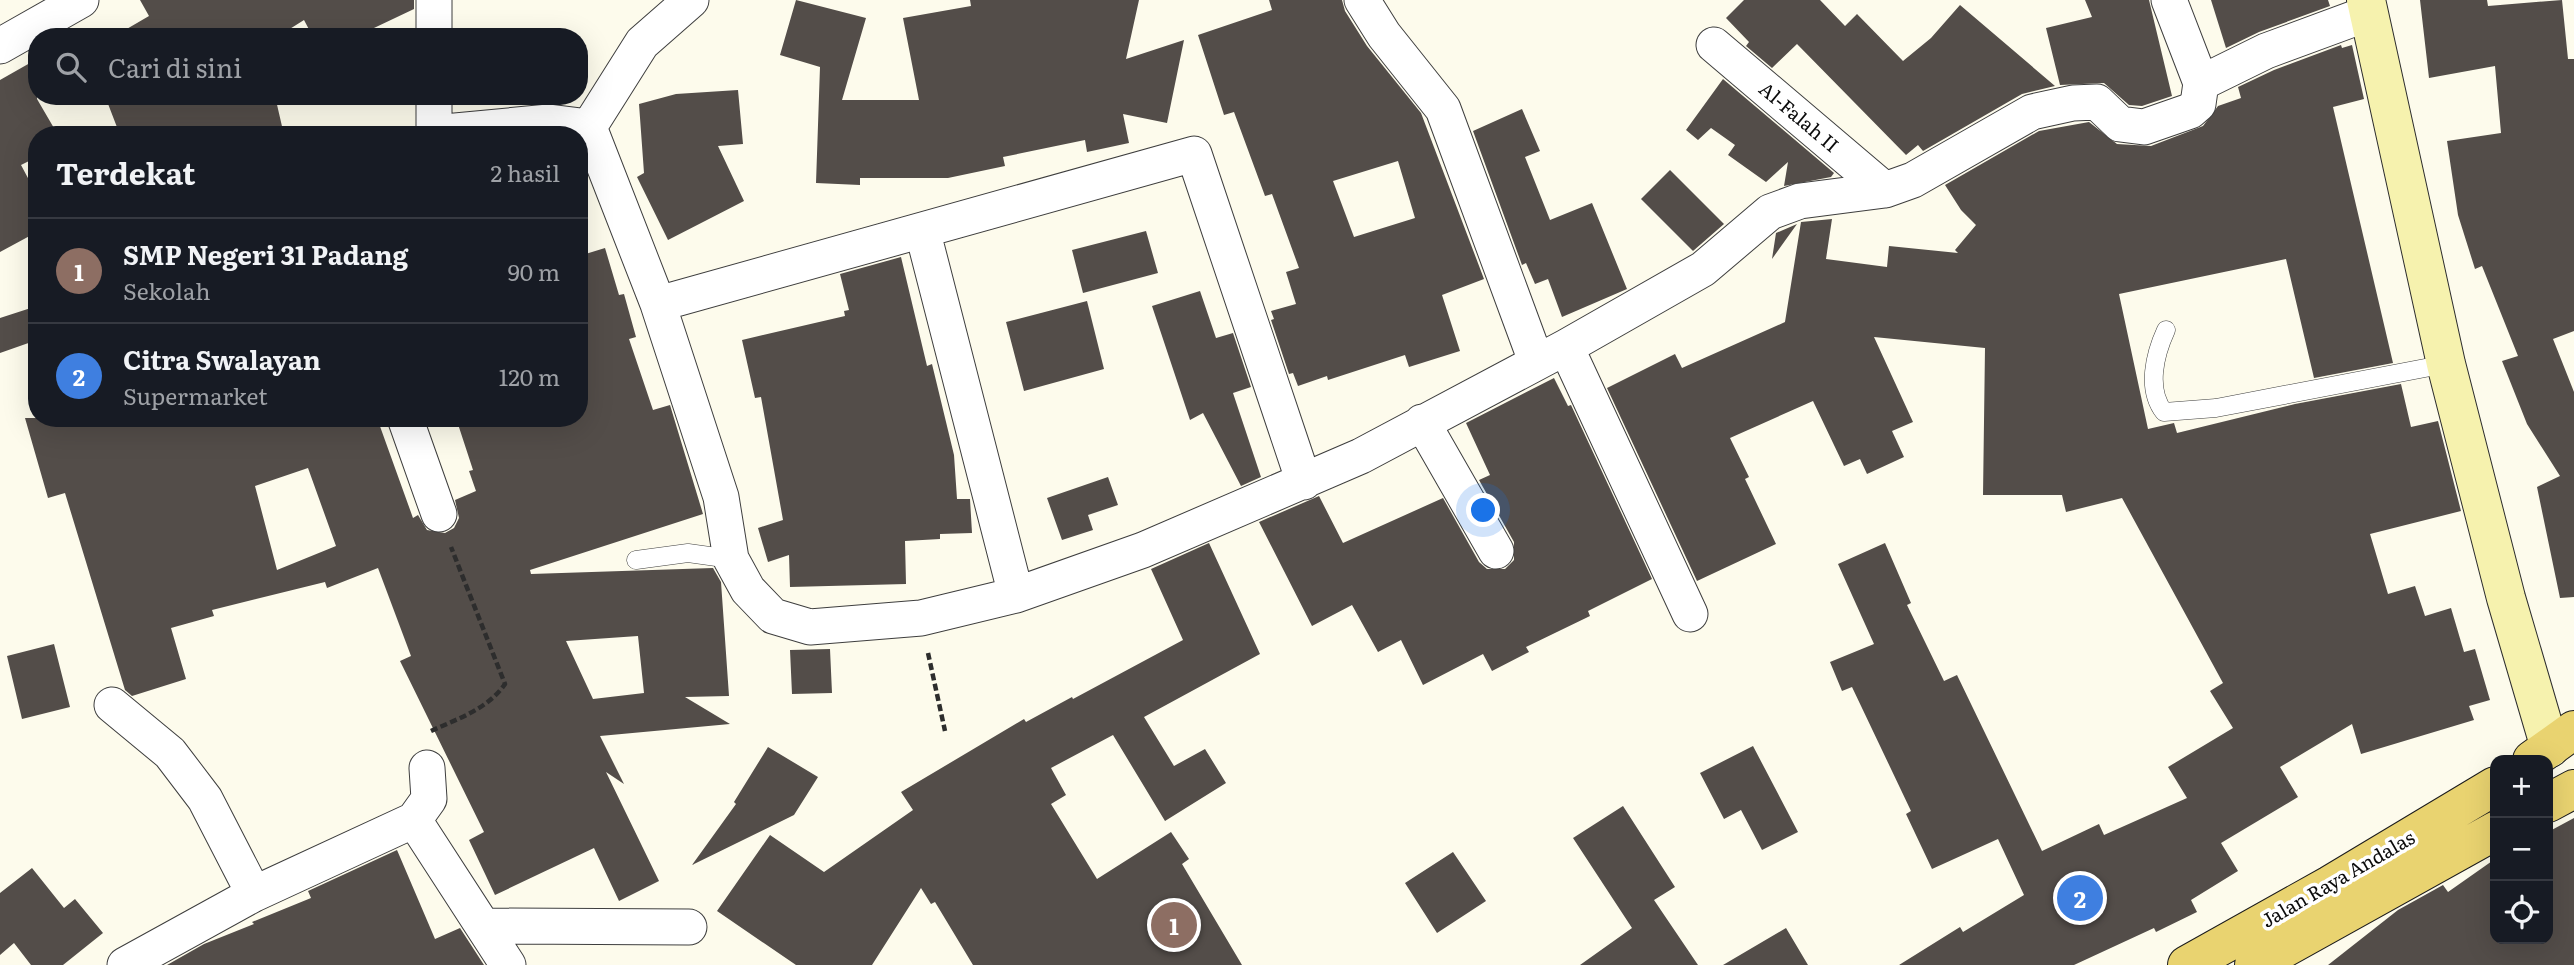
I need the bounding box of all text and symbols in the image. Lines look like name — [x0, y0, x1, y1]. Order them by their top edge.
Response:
search box — [28, 28, 588, 105]
text: Cari di sini — [108, 47, 242, 86]
icon: search — [52, 48, 90, 86]
street label: Al-Falah II — [1754, 74, 1846, 158]
text: Terdekat — [56, 150, 195, 194]
text: 2 hasil — [491, 155, 560, 189]
text: SMP Negeri 31 Padang — [123, 234, 408, 273]
text: 1 — [74, 254, 84, 288]
text: 90 m — [508, 254, 560, 288]
text: Sekolah — [123, 273, 211, 307]
text: Citra Swalayan — [123, 339, 321, 378]
text: 2 — [73, 359, 85, 393]
text: 120 m — [499, 359, 560, 393]
text: Supermarket — [123, 378, 267, 412]
your location — [1466, 493, 1500, 527]
map controls — [2490, 755, 2553, 944]
button: + — [2490, 755, 2553, 818]
button: − — [2490, 818, 2553, 881]
street label: Jalan Raya Andalas — [2256, 823, 2420, 934]
pin: 2 — [2057, 872, 2103, 924]
button: locate — [2490, 881, 2553, 944]
pin: 1 — [1151, 899, 1197, 951]

